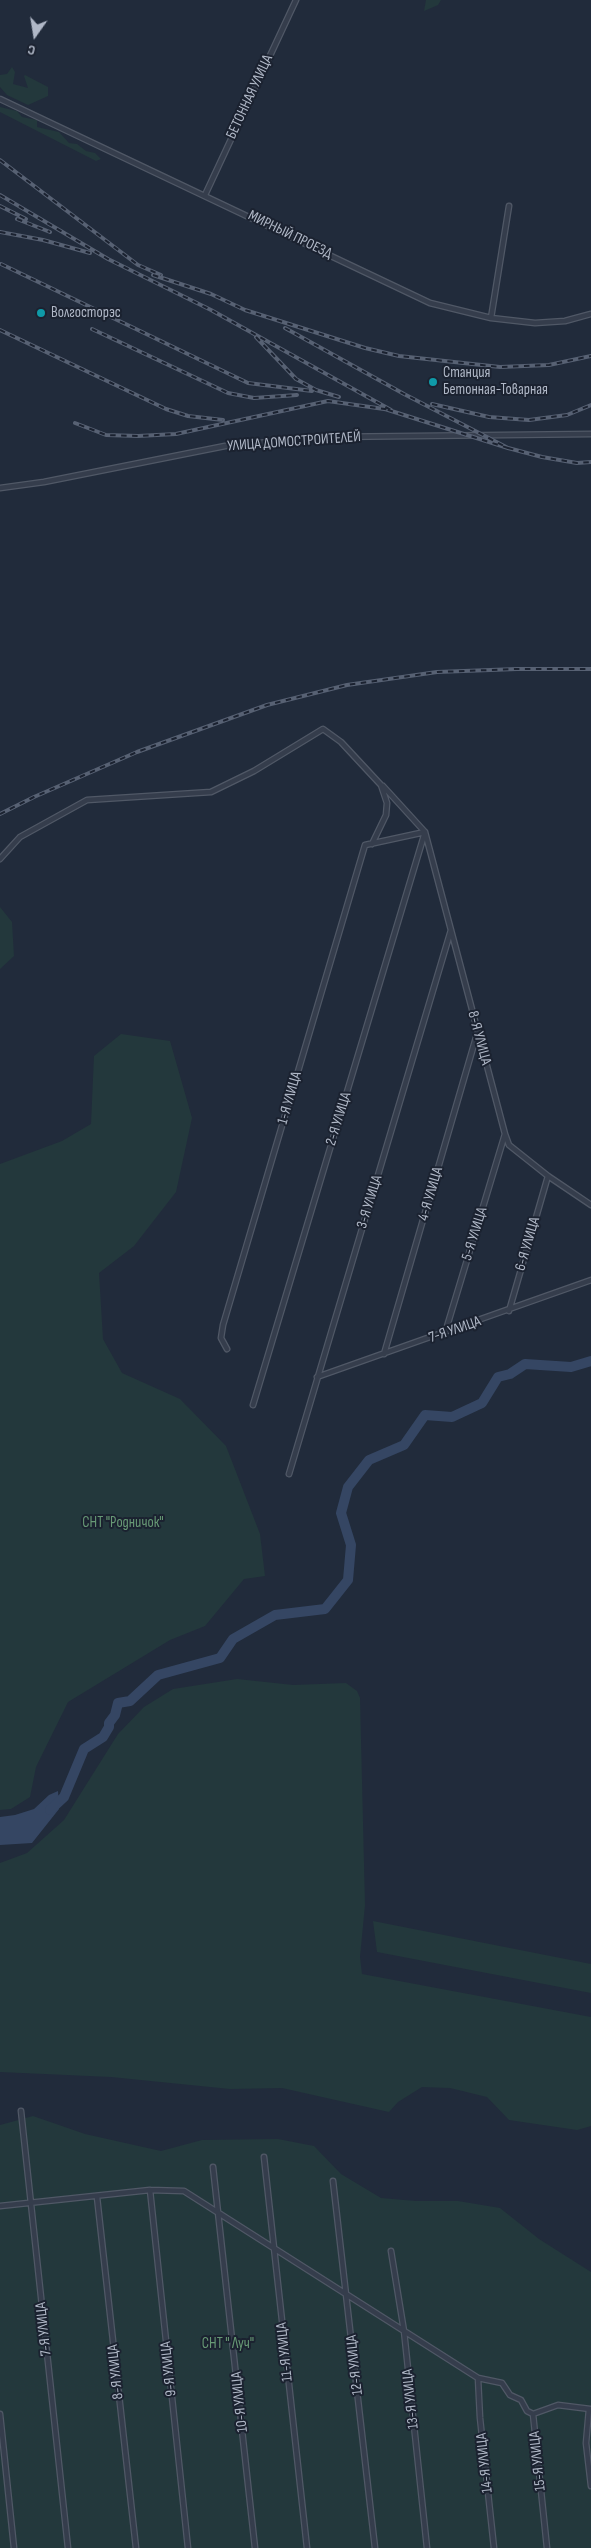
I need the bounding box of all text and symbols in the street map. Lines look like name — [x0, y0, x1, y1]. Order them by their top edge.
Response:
north arrow — [10, 10, 60, 60]
text: С — [26, 41, 37, 59]
street label: БЕТОННАЯ УЛИЦА — [223, 52, 277, 142]
street label: МИРНЫЙ ПРОЕЗД — [245, 207, 335, 263]
place label: Волгосторэс — [51, 304, 121, 322]
marker: Волгосторэс — [35, 307, 47, 319]
place label: Станция Бетонная-Товарная — [443, 364, 548, 399]
marker: Станция Бетонная-Товарная — [427, 376, 439, 388]
street label: УЛИЦА ДОМОСТРОИТЕЛЕЙ — [227, 428, 361, 456]
street label: 8-Я УЛИЦА — [463, 1009, 495, 1067]
street label: 1-Я УЛИЦА — [274, 1070, 306, 1126]
street label: 2-Я УЛИЦА — [322, 1090, 356, 1148]
street label: 4-Я УЛИЦА — [415, 1165, 447, 1223]
street label: 3-Я УЛИЦА — [353, 1173, 387, 1231]
street label: 5-Я УЛИЦА — [458, 1205, 492, 1263]
street label: 6-Я УЛИЦА — [512, 1215, 544, 1273]
street label: 7-Я УЛИЦА — [427, 1313, 483, 1347]
park label: СНТ "Родничок" — [82, 1514, 164, 1532]
street label: 7-Я УЛИЦА — [32, 2301, 56, 2357]
street label: 11-Я УЛИЦА — [273, 2322, 297, 2382]
street label: 12-Я УЛИЦА — [343, 2334, 367, 2396]
park label: СНТ " Луч" — [202, 2335, 254, 2353]
street label: 9-Я УЛИЦА — [157, 2341, 181, 2397]
street label: 8-Я УЛИЦА — [104, 2344, 128, 2400]
street label: 13-Я УЛИЦА — [399, 2368, 423, 2430]
street label: 10-Я УЛИЦА — [228, 2371, 252, 2433]
street label: 15-Я УЛИЦА — [526, 2430, 550, 2492]
street label: 14-Я УЛИЦА — [473, 2432, 497, 2494]

